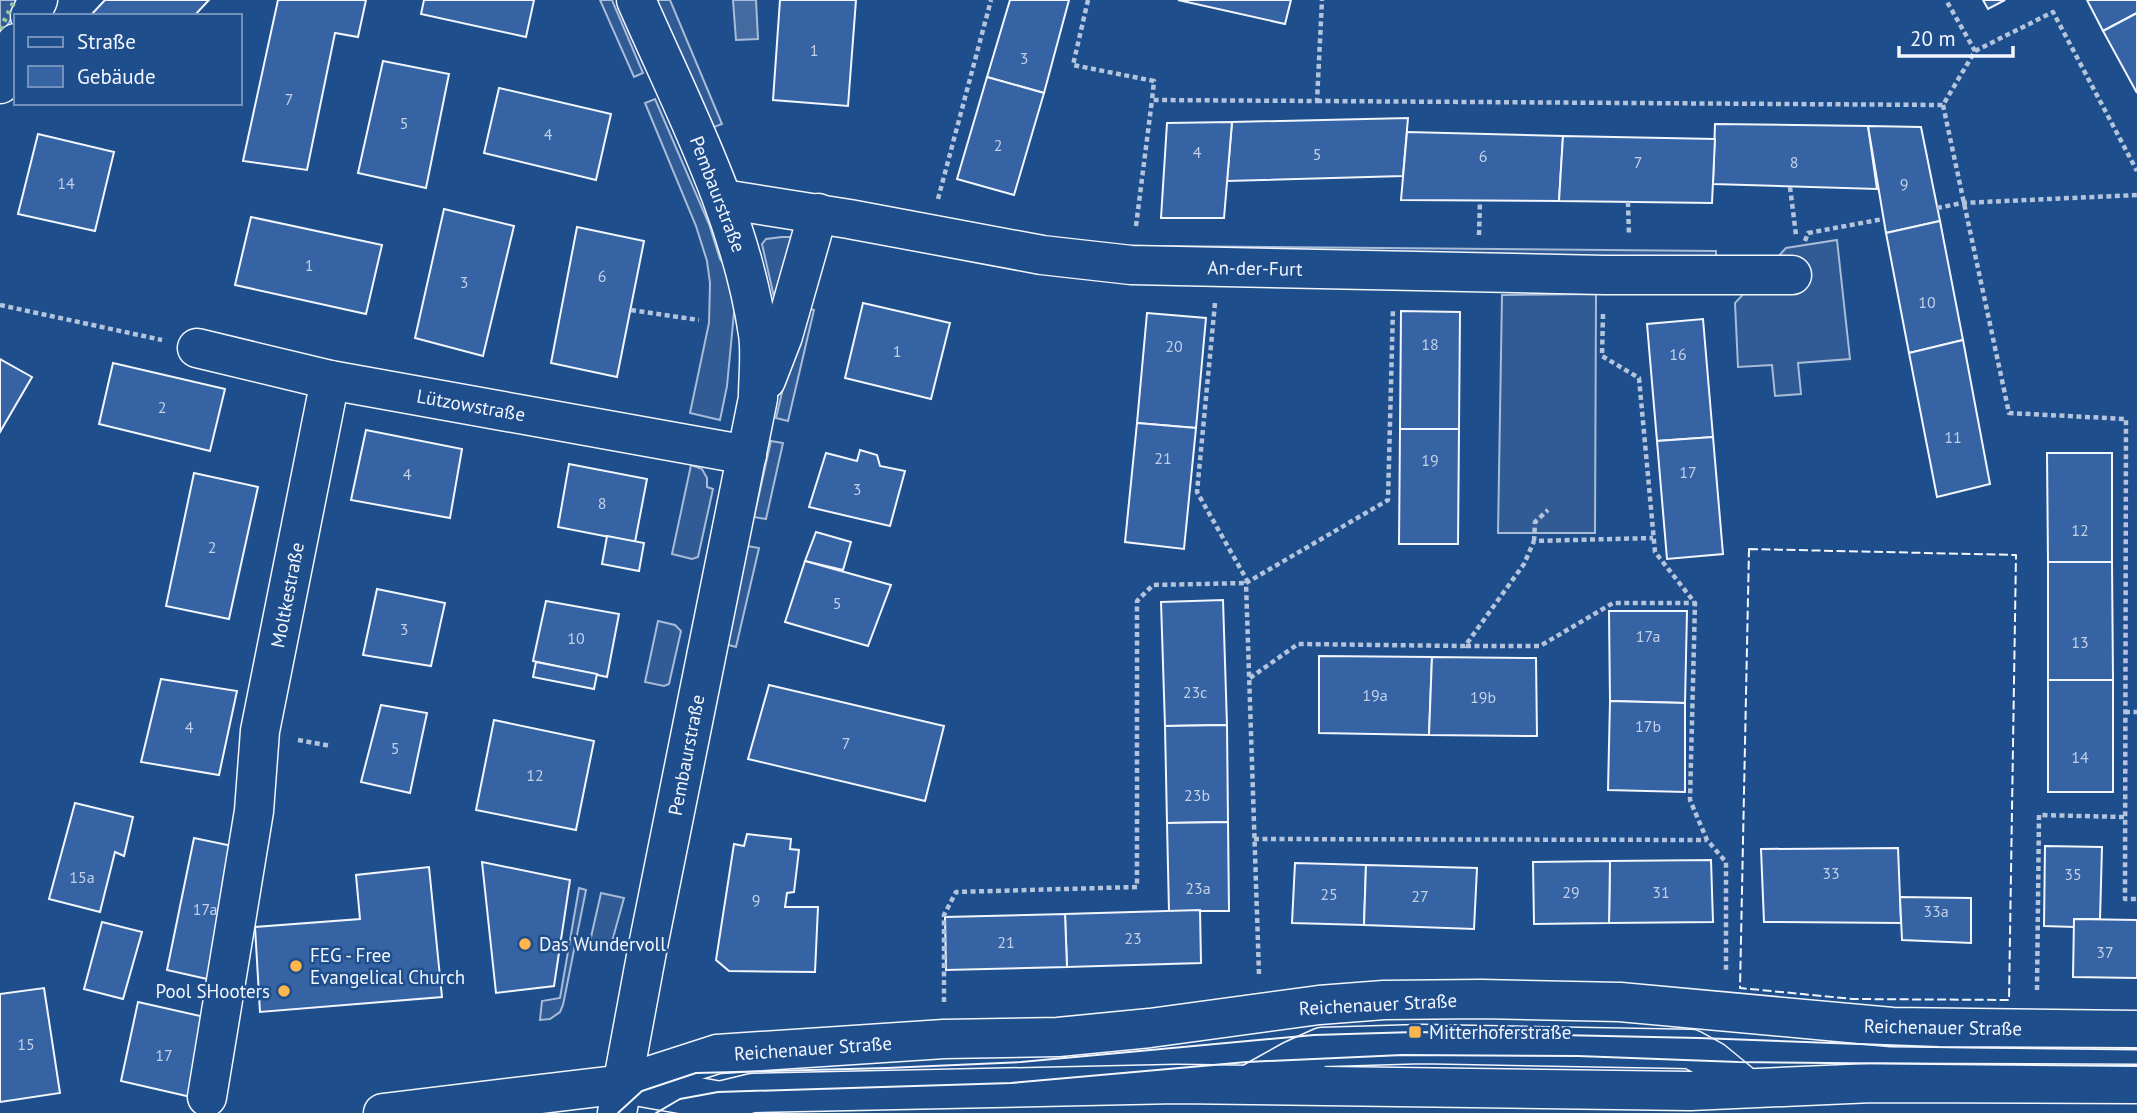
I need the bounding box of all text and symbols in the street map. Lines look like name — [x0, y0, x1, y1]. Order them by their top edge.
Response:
legend — [14, 14, 242, 105]
scale bar — [1899, 14, 2013, 58]
text: 20 m — [1910, 25, 1956, 52]
text: Straße — [77, 28, 136, 55]
house number: 1 — [810, 40, 818, 60]
house number: 3 — [1020, 48, 1028, 68]
text: Gebäude — [77, 63, 156, 90]
house number: 7 — [285, 89, 293, 109]
house number: 5 — [400, 113, 408, 133]
house number: 4 — [544, 124, 553, 144]
street label: Pembaurstraße — [685, 132, 751, 256]
house number: 2 — [994, 135, 1002, 155]
house number: 4 — [1193, 142, 1202, 162]
house number: 5 — [1313, 144, 1321, 164]
house number: 6 — [1479, 146, 1487, 166]
house number: 7 — [1634, 152, 1642, 172]
house number: 8 — [1790, 152, 1798, 172]
house number: 14 — [57, 173, 75, 193]
house number: 9 — [1900, 174, 1908, 194]
house number: 1 — [305, 255, 313, 275]
street label: An-der-Furt — [1207, 255, 1303, 281]
house number: 6 — [598, 266, 606, 286]
house number: 3 — [460, 272, 468, 292]
house number: 10 — [1918, 292, 1936, 312]
house number: 18 — [1421, 334, 1439, 354]
house number: 20 — [1165, 336, 1183, 356]
house number: 1 — [893, 341, 901, 361]
house number: 16 — [1669, 344, 1687, 364]
street label: Lützowstraße — [415, 384, 527, 426]
house number: 2 — [158, 397, 166, 417]
house number: 11 — [1944, 427, 1962, 447]
house number: 21 — [1154, 448, 1172, 468]
house number: 19 — [1421, 450, 1439, 470]
house number: 17 — [1679, 462, 1697, 482]
house number: 4 — [403, 464, 412, 484]
house number: 3 — [853, 479, 861, 499]
house number: 8 — [598, 493, 606, 513]
house number: 12 — [2071, 520, 2089, 540]
house number: 2 — [208, 537, 216, 557]
street label: Moltkestraße — [265, 540, 309, 650]
house number: 5 — [833, 593, 841, 613]
house number: 3 — [400, 619, 408, 639]
house number: 17a — [1636, 626, 1660, 646]
house number: 10 — [567, 628, 585, 648]
house number: 13 — [2071, 632, 2089, 652]
house number: 23c — [1183, 682, 1207, 702]
house number: 19a — [1362, 685, 1388, 705]
house number: 19b — [1470, 687, 1496, 707]
street label: Pembaurstraße — [663, 693, 709, 817]
house number: 17b — [1635, 716, 1661, 736]
house number: 4 — [185, 717, 194, 737]
house number: 7 — [842, 733, 850, 753]
house number: 5 — [391, 738, 399, 758]
house number: 14 — [2071, 747, 2089, 767]
house number: 12 — [526, 765, 544, 785]
house number: 23b — [1184, 785, 1210, 805]
house number: 33 — [1822, 863, 1840, 883]
house number: 35 — [2064, 864, 2082, 884]
house number: 15a — [69, 867, 95, 887]
house number: 23a — [1185, 878, 1211, 898]
house number: 29 — [1562, 882, 1580, 902]
house number: 31 — [1652, 882, 1670, 902]
house number: 25 — [1320, 884, 1338, 904]
house number: 27 — [1411, 886, 1429, 906]
house number: 9 — [752, 890, 760, 910]
house number: 17a — [193, 899, 217, 919]
house number: 33a — [1923, 901, 1949, 921]
house number: 23 — [1124, 928, 1142, 948]
place label: Das Wundervoll — [539, 932, 666, 956]
house number: 21 — [997, 932, 1015, 952]
marker: Das Wundervoll — [517, 936, 533, 952]
house number: 37 — [2096, 942, 2114, 962]
place label: FEG - Free Evangelical Church — [310, 943, 465, 989]
marker: FEG - Free Evangelical Church — [288, 958, 304, 974]
place label: Pool SHooters — [156, 979, 270, 1003]
marker: Pool SHooters — [276, 983, 292, 999]
street label: Reichenauer Straße — [1298, 988, 1458, 1020]
street label: Reichenauer Straße — [1864, 1014, 2022, 1040]
place label: Mitterhoferstraße — [1429, 1020, 1571, 1044]
marker: Mitterhoferstraße — [1407, 1024, 1423, 1040]
street label: Reichenauer Straße — [733, 1031, 893, 1065]
house number: 15 — [17, 1034, 35, 1054]
house number: 17 — [155, 1045, 173, 1065]

